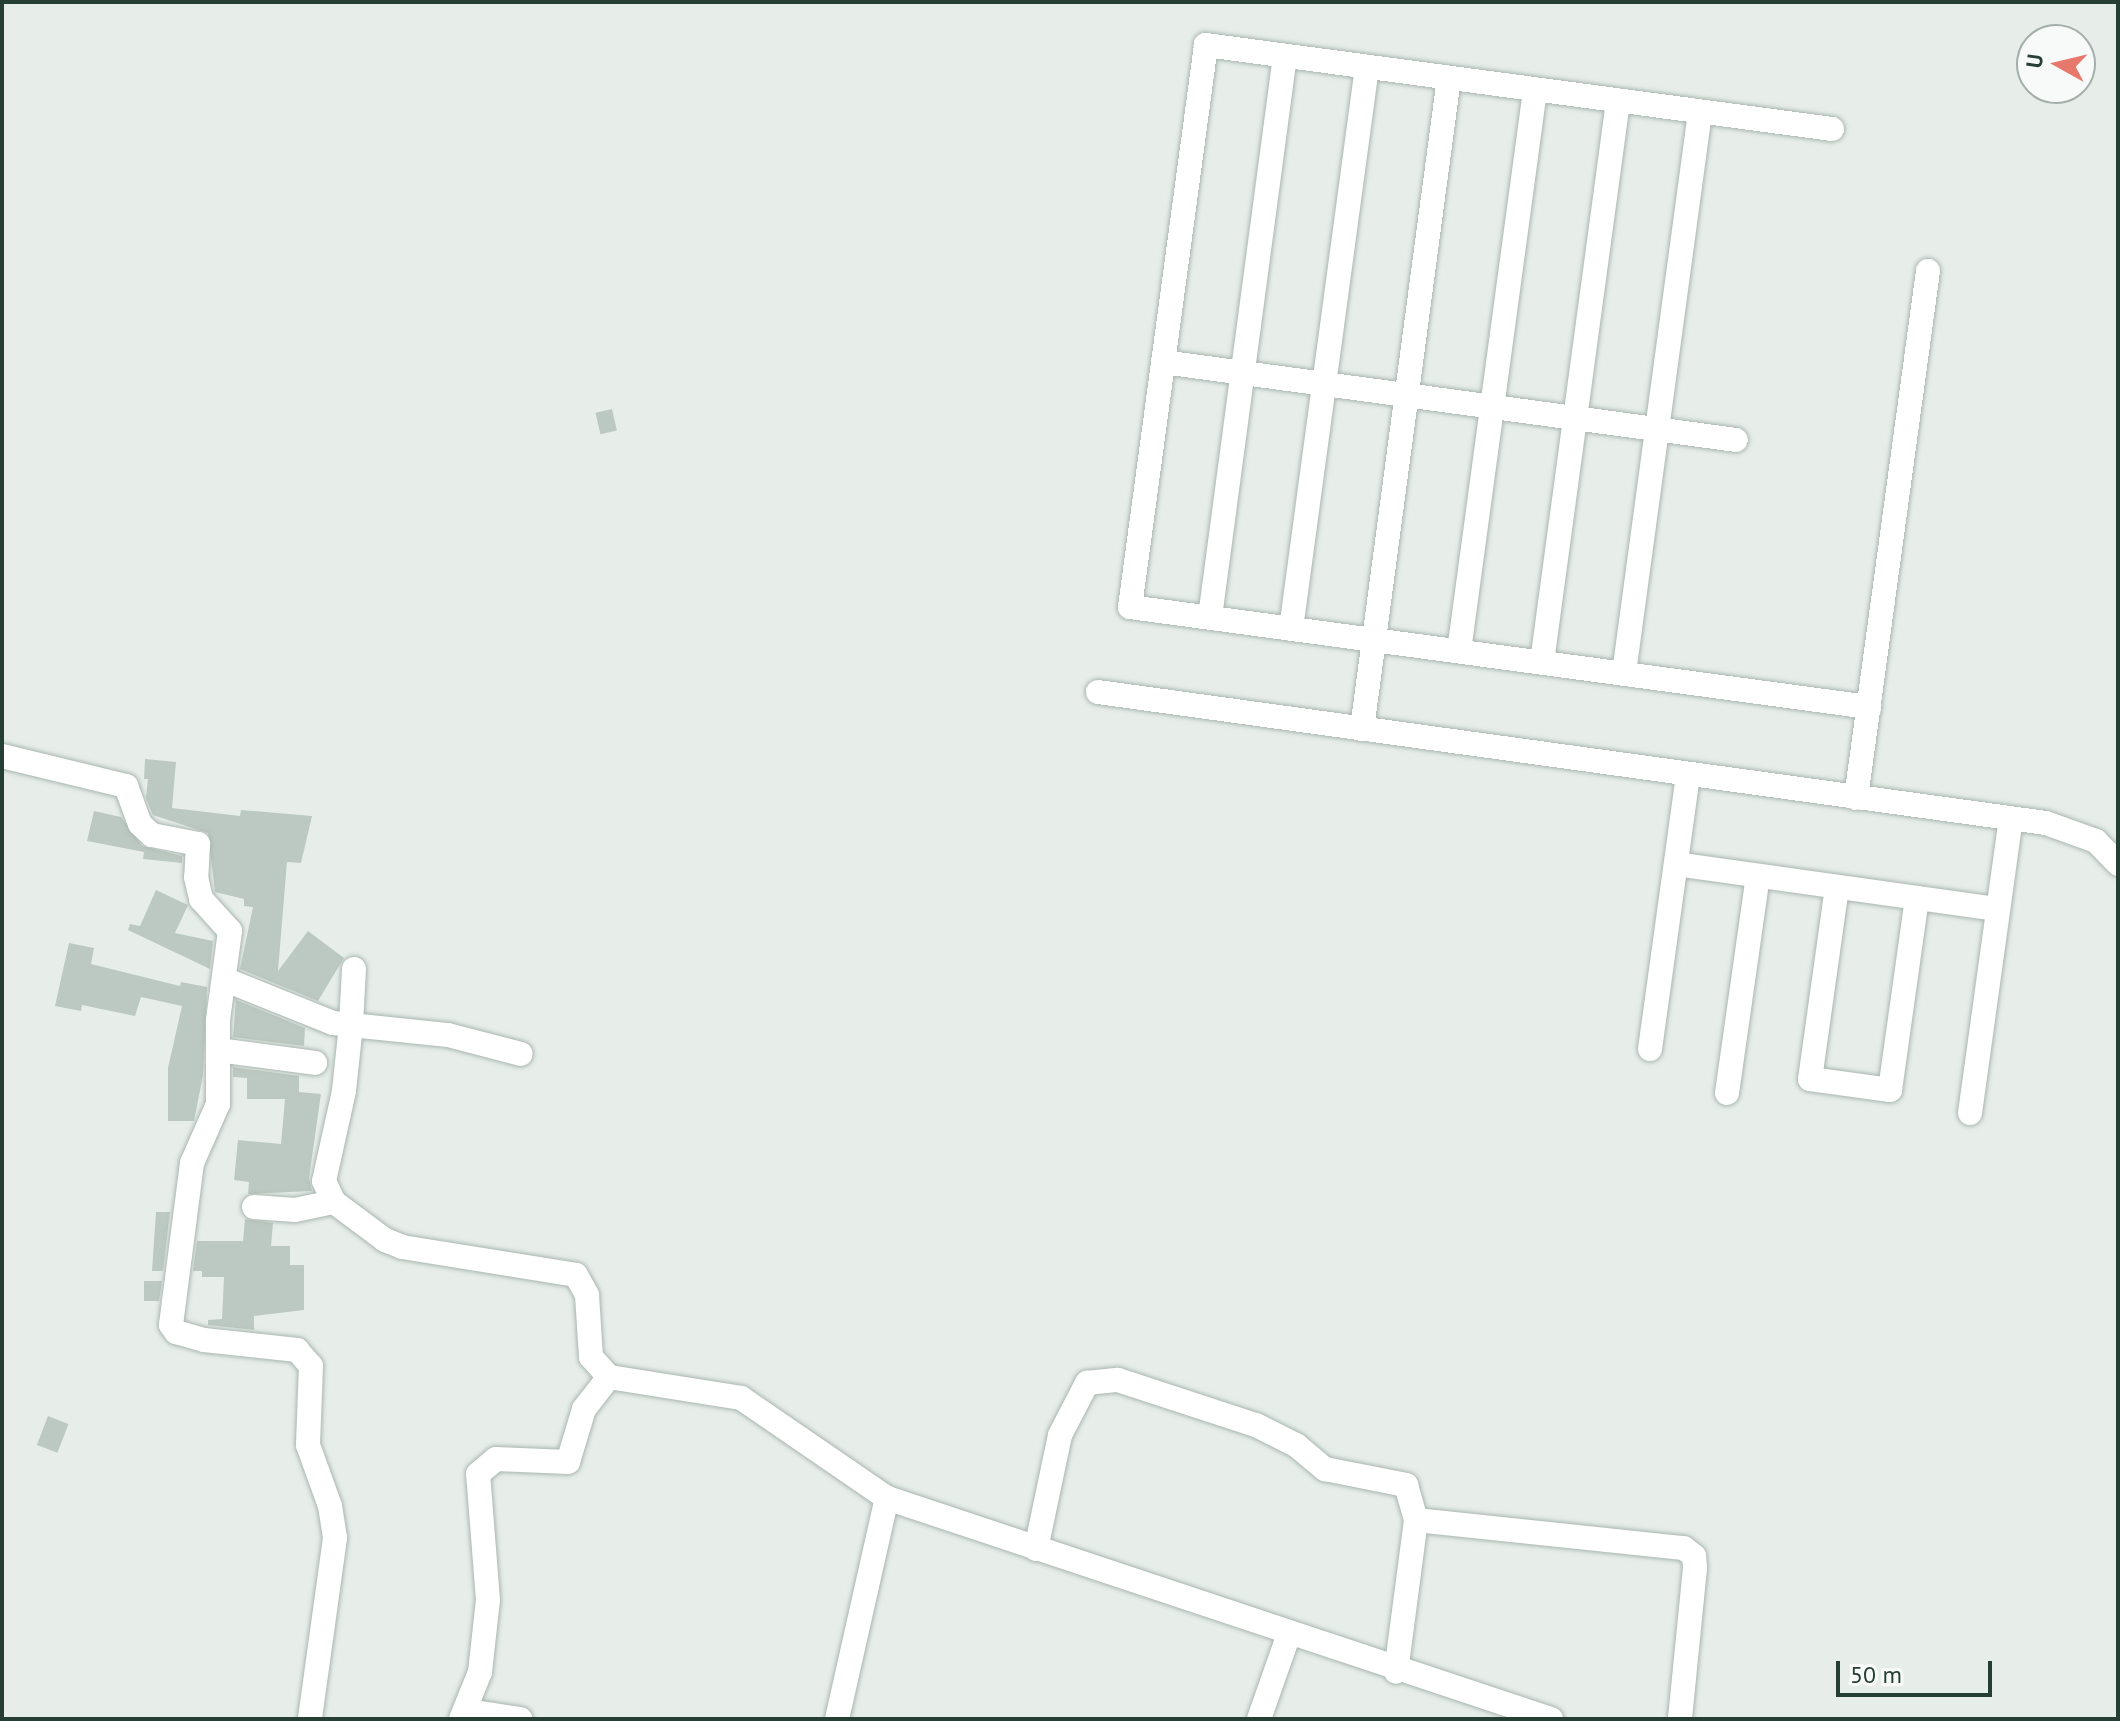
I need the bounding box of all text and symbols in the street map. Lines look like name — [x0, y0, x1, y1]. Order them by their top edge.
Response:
north arrow — [2016, 24, 2096, 104]
text: U — [2019, 52, 2049, 70]
scale bar — [1840, 1645, 1996, 1695]
text: 50 m — [1850, 1659, 1902, 1690]

